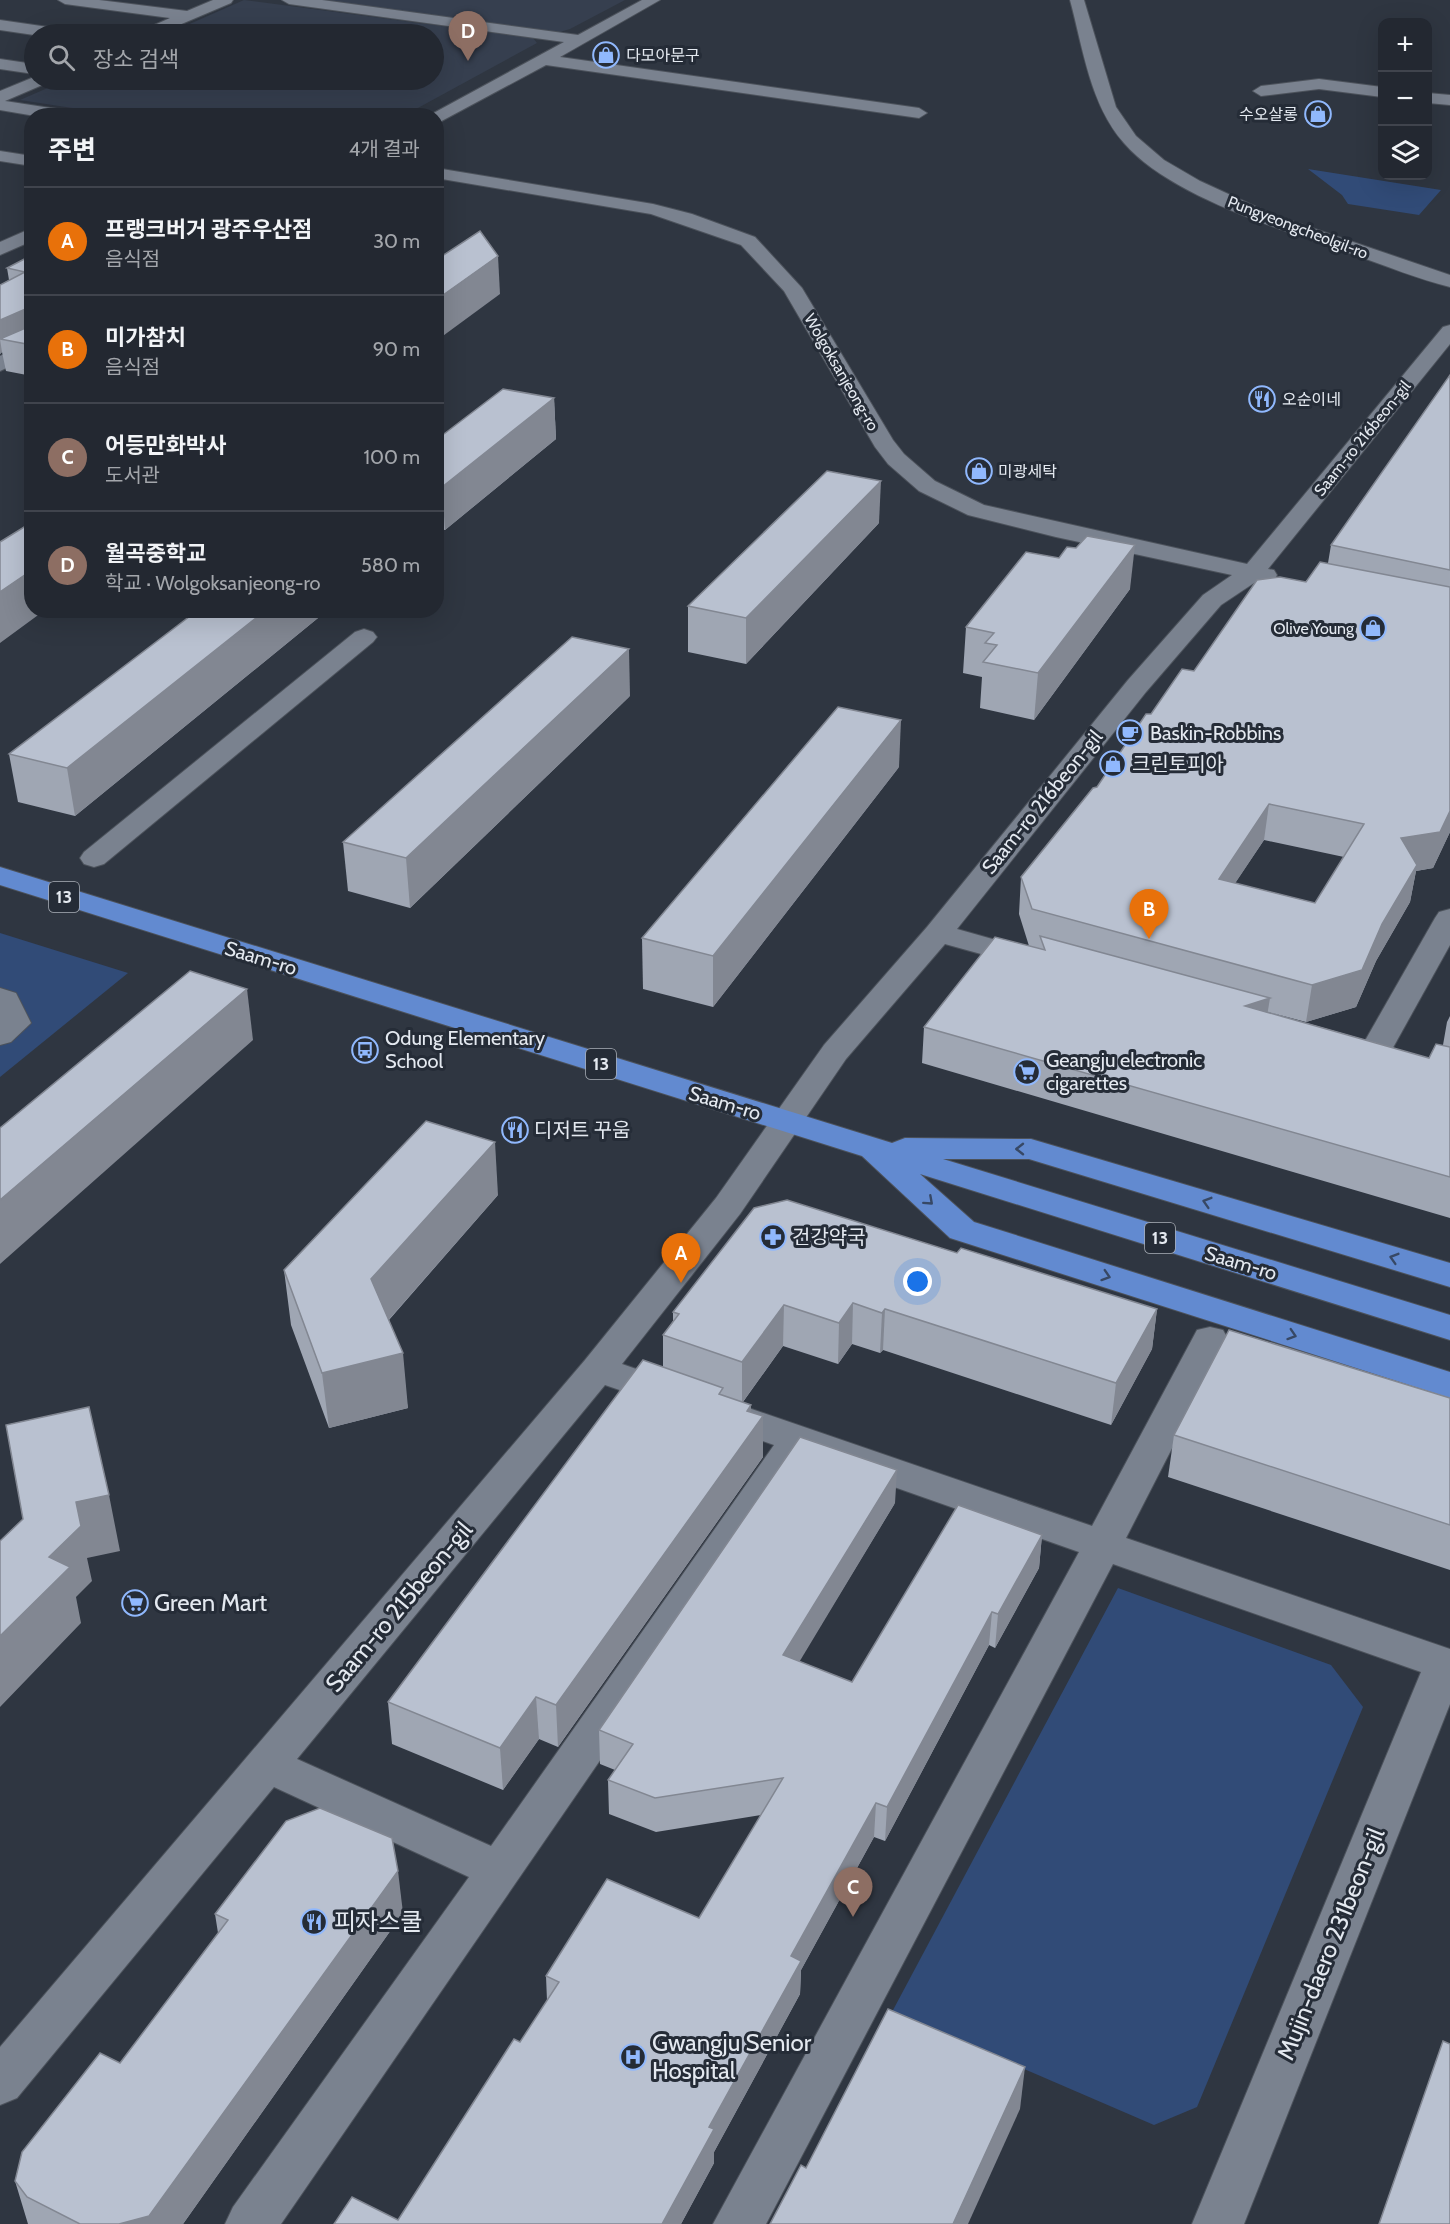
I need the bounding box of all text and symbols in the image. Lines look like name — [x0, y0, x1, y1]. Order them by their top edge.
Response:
pin: D — [448, 11, 488, 61]
map controls — [1378, 18, 1432, 180]
button: + — [1378, 18, 1432, 72]
search box — [24, 24, 444, 90]
shop icon: 다모아문구 — [591, 40, 621, 70]
icon: search — [45, 41, 78, 74]
text: 장소 검색 — [93, 46, 179, 73]
place label: 다모아문구 — [626, 46, 700, 65]
button: − — [1378, 72, 1432, 126]
shop icon: 수오살롱 — [1303, 99, 1333, 129]
place label: 수오살롱 — [1239, 105, 1298, 124]
button: layers — [1378, 126, 1432, 180]
text: 주변 — [48, 134, 96, 166]
text: 4개 결과 — [349, 137, 420, 161]
street label: Pungyeongcheolgil-ro — [1225, 192, 1371, 263]
text: 프랭크버거 광주우산점 — [105, 216, 312, 243]
text: A — [61, 229, 74, 253]
text: 30 m — [373, 229, 420, 253]
text: 음식점 — [105, 247, 160, 271]
street label: Wolgoksanjeong-ro — [800, 310, 883, 434]
text: 미가참치 — [105, 324, 186, 351]
text: B — [61, 337, 74, 361]
text: 90 m — [373, 337, 420, 361]
text: 음식점 — [105, 355, 160, 379]
street label: Saam-ro 216beon-gil — [1310, 377, 1415, 500]
restaurant icon: 오순이네 — [1247, 384, 1277, 414]
place label: 오순이네 — [1282, 390, 1341, 409]
text: 어등만화박사 — [105, 432, 226, 459]
text: C — [61, 445, 74, 469]
text: 100 m — [364, 445, 420, 469]
shop icon: 미광세탁 — [964, 456, 994, 486]
place label: 미광세탁 — [998, 462, 1057, 481]
text: 도서관 — [105, 463, 160, 487]
text: 월곡중학교 — [105, 540, 206, 567]
text: D — [60, 553, 75, 577]
text: 580 m — [361, 553, 420, 577]
text: 학교 · Wolgoksanjeong-ro — [105, 571, 321, 595]
shop icon: Olive Young — [1358, 613, 1388, 643]
place label: Olive Young — [1273, 619, 1355, 638]
cafe icon: Baskin-Robbins — [1115, 718, 1145, 748]
place label: Baskin-Robbins — [1150, 721, 1281, 745]
street label: Saam-ro 216beon-gil — [977, 725, 1108, 879]
shop icon: 크린토피아 — [1098, 749, 1128, 779]
place label: 크린토피아 — [1132, 752, 1224, 776]
road number: 13 — [49, 882, 79, 912]
pin: B — [1130, 890, 1168, 939]
street label: Saam-ro — [222, 936, 300, 980]
place label: Odung Elementary School — [385, 1026, 545, 1073]
bus stop icon: Odung Elementary School — [350, 1035, 380, 1065]
place label: Geangju electronic cigarettes — [1046, 1048, 1202, 1095]
road number: 13 — [586, 1049, 616, 1079]
supermarket icon: Geangju electronic cigarettes — [1012, 1057, 1042, 1087]
street label: Saam-ro — [686, 1081, 764, 1125]
restaurant icon: 디저트 꾸움 — [500, 1115, 530, 1145]
place label: 디저트 꾸움 — [534, 1118, 631, 1142]
one-way arrow — [1016, 1143, 1025, 1155]
one-way arrow — [922, 1194, 933, 1205]
one-way arrow — [1202, 1197, 1213, 1209]
pharmacy icon: 건강약국 — [758, 1222, 788, 1252]
road number: 13 — [1145, 1223, 1175, 1253]
place label: 건강약국 — [792, 1225, 866, 1249]
pin: A — [662, 1234, 700, 1283]
street label: Saam-ro — [1202, 1241, 1280, 1285]
one-way arrow — [1389, 1253, 1400, 1265]
your location — [903, 1267, 932, 1296]
one-way arrow — [1100, 1269, 1111, 1281]
one-way arrow — [1286, 1328, 1297, 1340]
street label: Saam-ro 215beon-gil — [319, 1515, 478, 1698]
supermarket icon: Green Mart — [120, 1588, 150, 1618]
place label: Green Mart — [154, 1588, 267, 1617]
street label: Mujin-daero 231beon-gil — [1271, 1823, 1390, 2064]
pin: C — [834, 1868, 872, 1917]
restaurant icon: 피자스쿨 — [299, 1907, 329, 1937]
place label: 피자스쿨 — [334, 1907, 422, 1936]
place label: Gwangju Senior Hospital — [652, 2028, 812, 2085]
hospital icon: Gwangju Senior Hospital — [618, 2042, 648, 2072]

